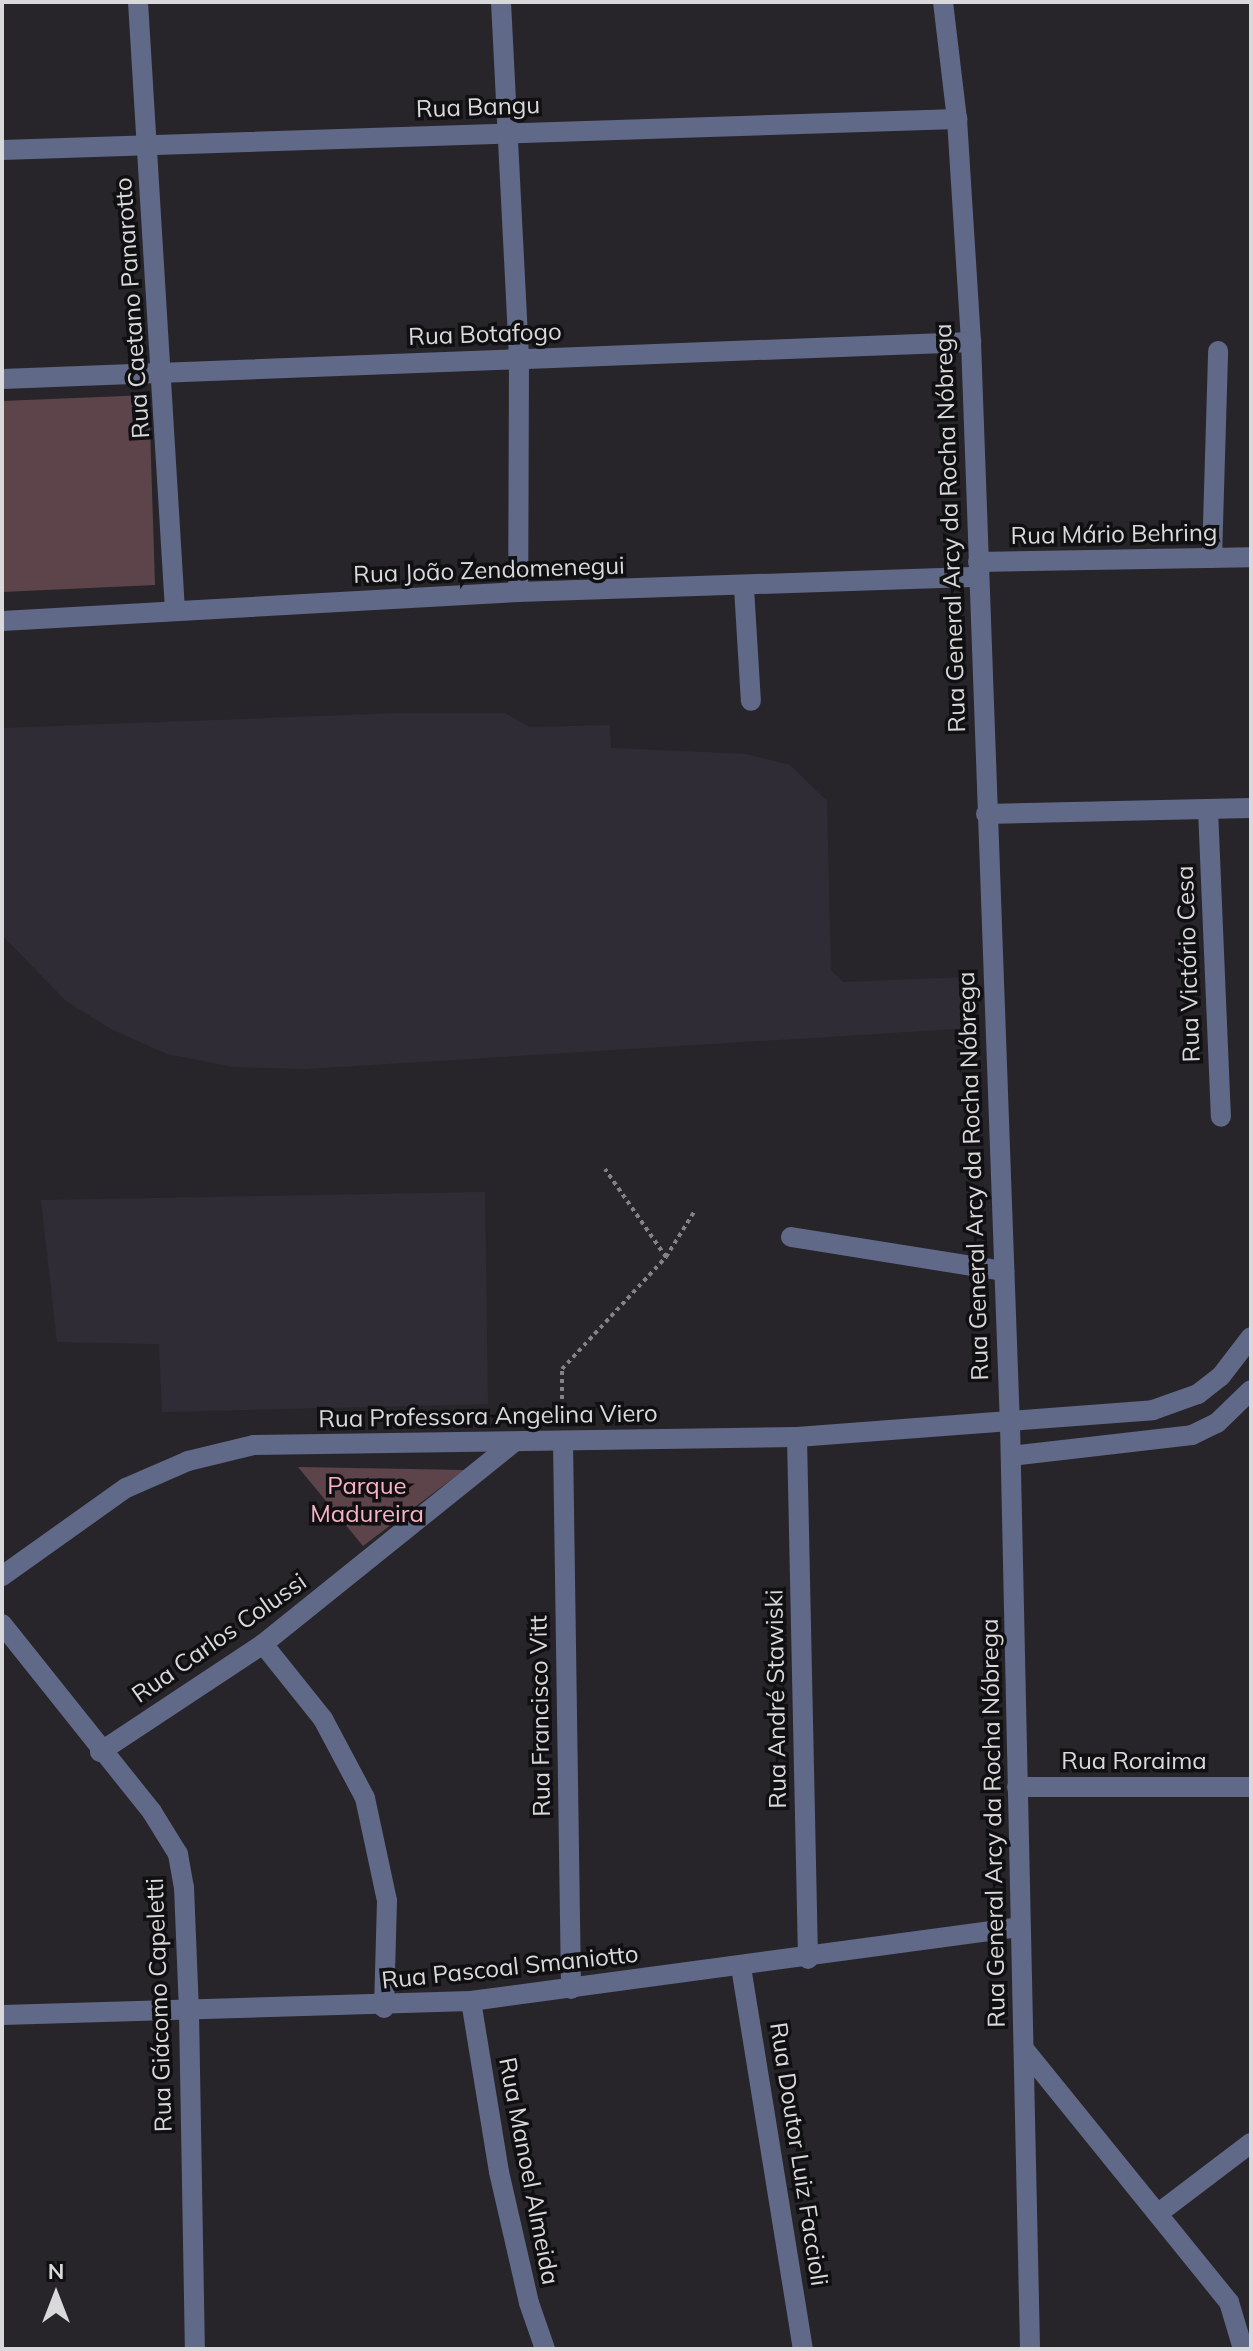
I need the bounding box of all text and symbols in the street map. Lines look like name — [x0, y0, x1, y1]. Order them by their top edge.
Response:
street label: Rua Bangu — [415, 90, 541, 124]
street label: Rua Caetano Panarotto — [109, 177, 155, 439]
street label: Rua Botafogo — [408, 317, 562, 351]
street label: Rua General Arcy da Rocha Nóbrega — [928, 323, 972, 733]
street label: Rua Mário Behring — [1010, 518, 1218, 550]
street label: Rua João Zendomenegui — [353, 551, 625, 589]
street label: Rua Victório Cesa — [1170, 865, 1206, 1063]
street label: Rua General Arcy da Rocha Nóbrega — [951, 971, 995, 1381]
street label: Rua Professora Angelina Viero — [318, 1399, 658, 1433]
park label: Parque Madureira — [310, 1472, 424, 1528]
street label: Rua Carlos Colussi — [126, 1567, 312, 1709]
street label: Rua André Stawiski — [760, 1589, 792, 1809]
street label: Rua Francisco Vitt — [524, 1615, 556, 1817]
street label: Rua General Arcy da Rocha Nóbrega — [975, 1618, 1011, 2028]
street label: Rua Roraima — [1061, 1747, 1207, 1775]
street label: Rua Giácomo Capeletti — [140, 1878, 178, 2132]
street label: Rua Pascoal Smaniotto — [380, 1939, 640, 1995]
street label: Rua Doutor Luiz Faccioli — [764, 2020, 834, 2288]
street label: Rua Manoel Almeida — [493, 2055, 565, 2287]
north arrow — [16, 2255, 96, 2335]
text: N — [48, 2257, 64, 2285]

